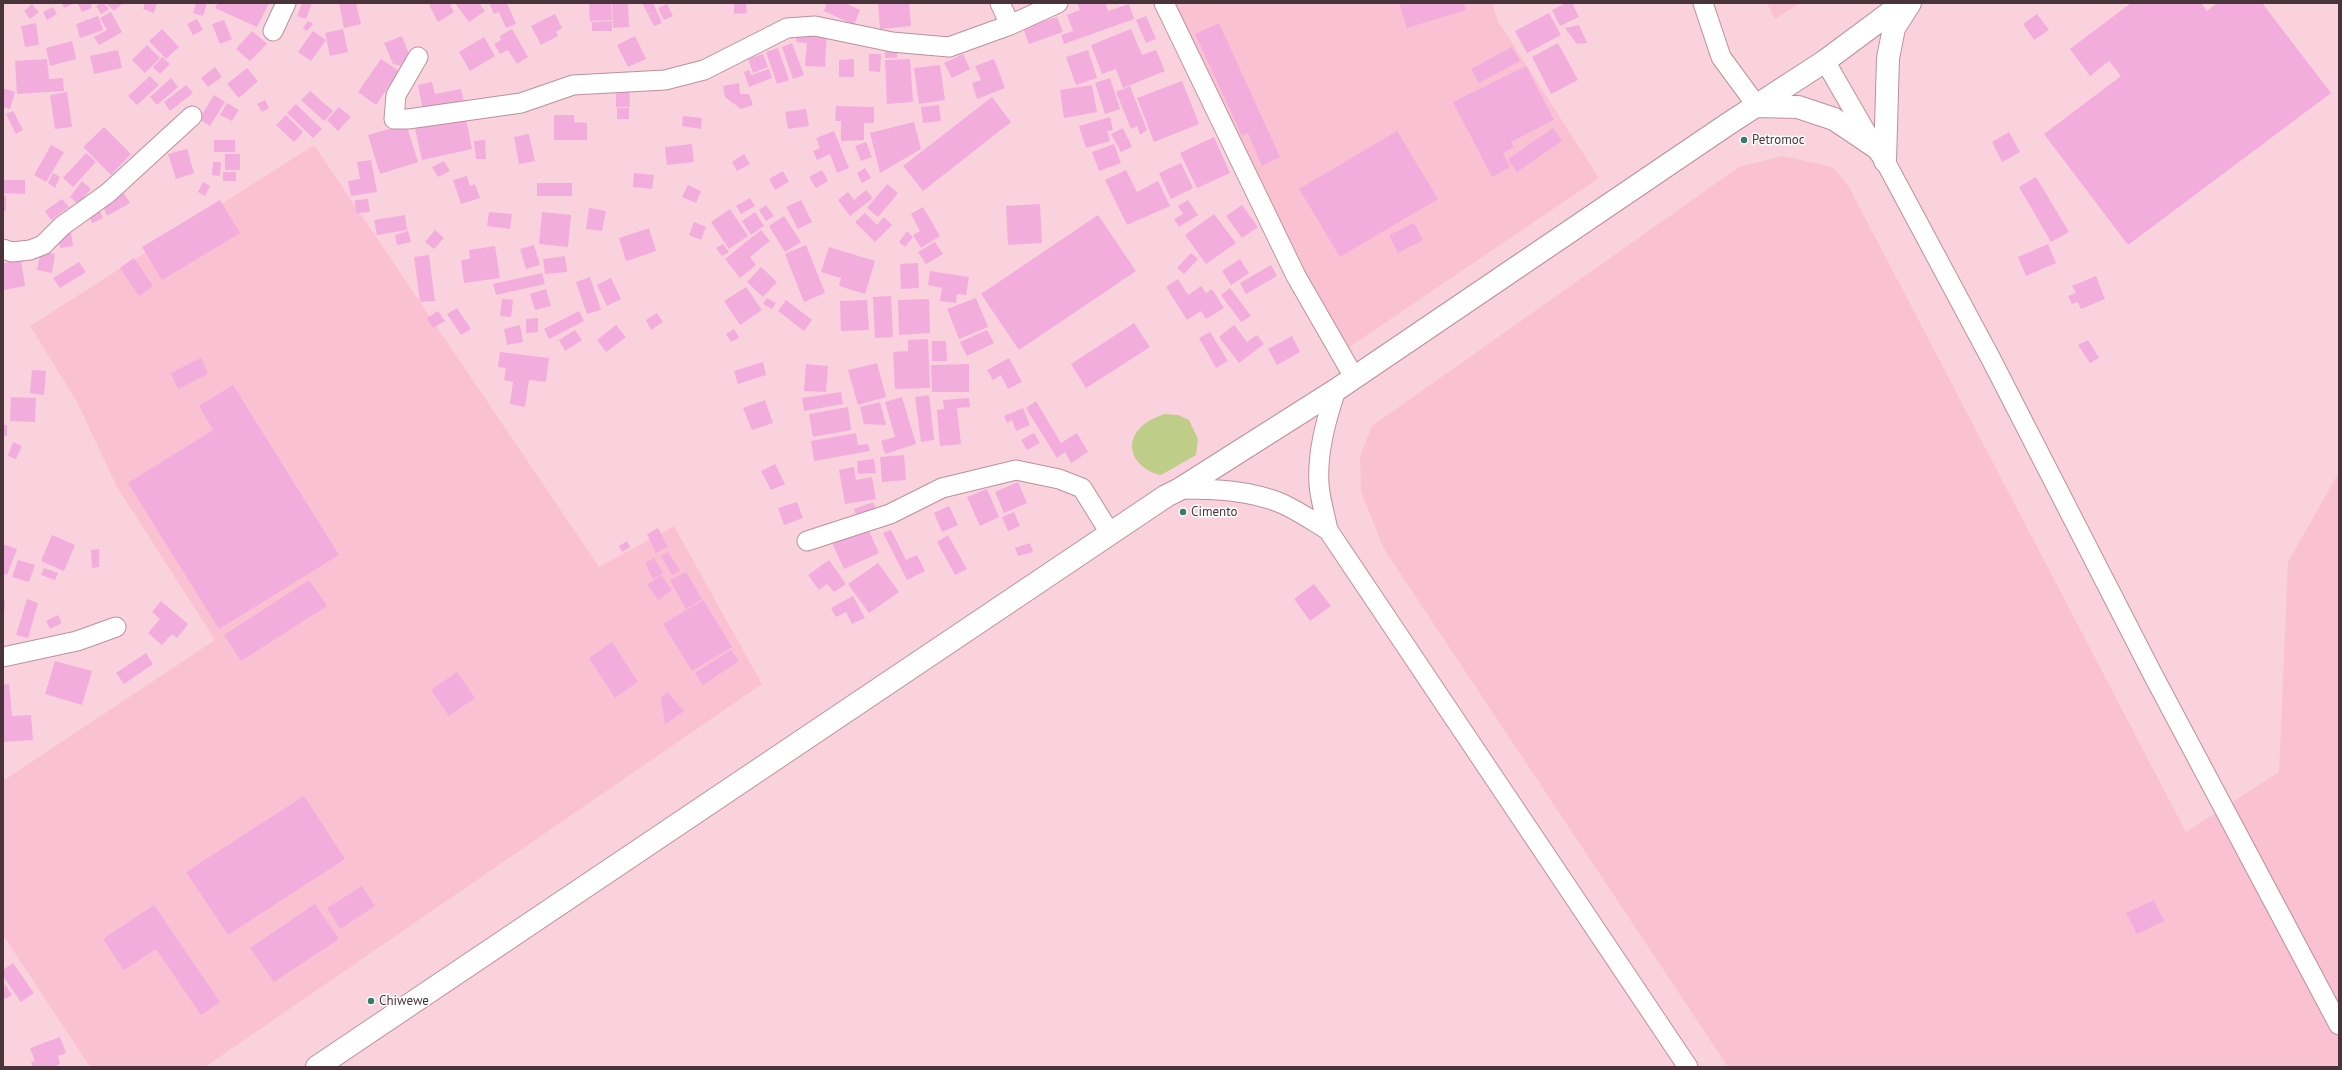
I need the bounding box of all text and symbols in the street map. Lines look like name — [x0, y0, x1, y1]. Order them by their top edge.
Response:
place label: Petromoc — [1752, 132, 1805, 148]
marker: Petromoc — [1739, 135, 1749, 145]
place label: Cimento — [1191, 504, 1237, 520]
marker: Cimento — [1178, 507, 1188, 517]
place label: Chiwewe — [379, 993, 429, 1009]
marker: Chiwewe — [366, 996, 376, 1006]

